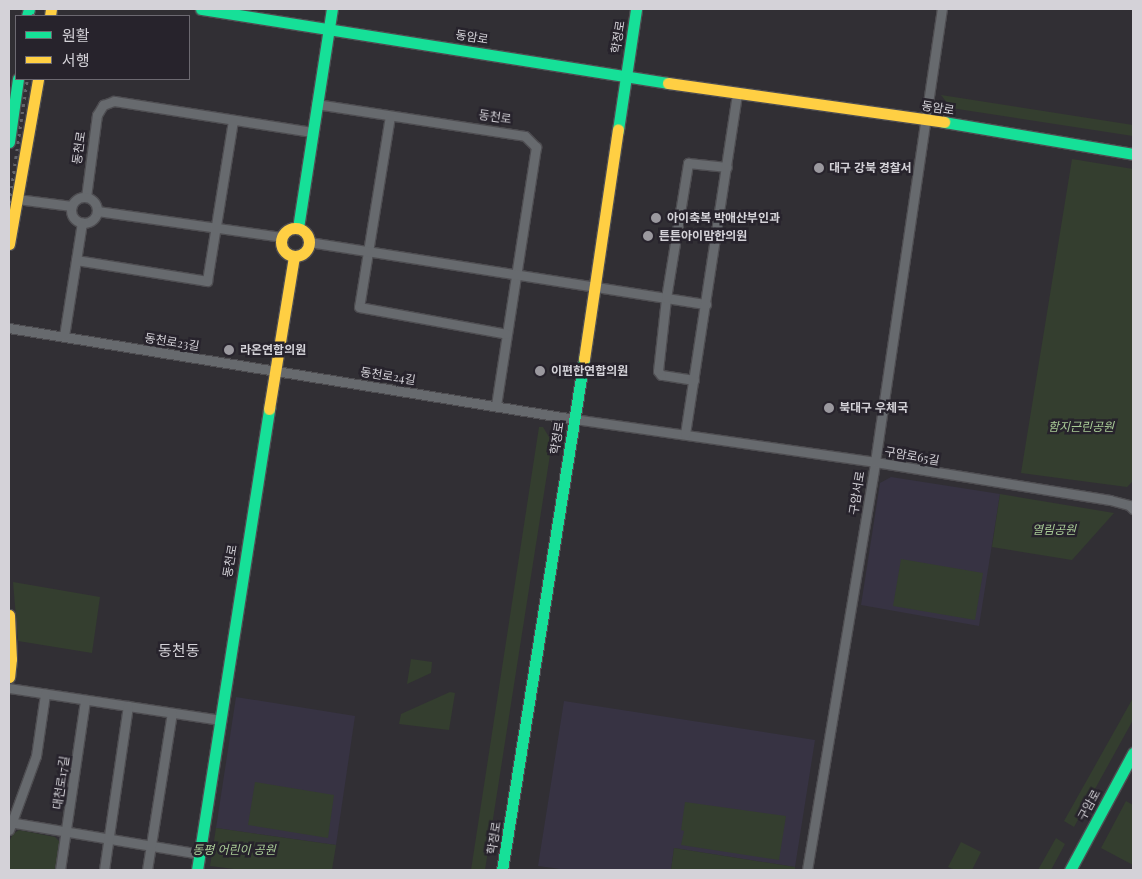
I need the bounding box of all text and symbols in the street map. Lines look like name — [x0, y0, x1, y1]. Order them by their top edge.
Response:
legend — [15, 15, 190, 80]
street label: 학정로 — [608, 20, 628, 54]
text: 원활 — [62, 25, 90, 45]
street label: 동암로 — [455, 27, 489, 47]
text: 서행 — [62, 50, 90, 70]
street label: 동암로 — [921, 98, 955, 118]
street label: 동천로 — [478, 108, 512, 126]
street label: 동천로 — [70, 131, 88, 165]
place label: 대구 강북 경찰서 — [829, 161, 912, 175]
marker: 대구 강북 경찰서 — [813, 162, 825, 174]
marker: 아이축복 박애산부인과 — [649, 211, 663, 225]
place label: 아이축복 박애산부인과 — [667, 211, 780, 225]
marker: 튼튼아이맘한의원 — [641, 229, 655, 243]
place label: 튼튼아이맘한의원 — [659, 229, 747, 243]
street label: 동천로23길 — [144, 331, 200, 353]
marker: 라온연합의원 — [222, 343, 236, 357]
place label: 라온연합의원 — [240, 343, 306, 357]
marker: 이편한연합의원 — [533, 364, 547, 378]
place label: 이편한연합의원 — [551, 364, 628, 378]
street label: 동천로24길 — [359, 365, 417, 387]
place label: 북대구 우체국 — [839, 401, 908, 415]
marker: 북대구 우체국 — [823, 402, 835, 414]
park label: 함지근린공원 — [1048, 420, 1114, 434]
street label: 학정로 — [547, 421, 567, 455]
street label: 구암로65길 — [883, 444, 941, 468]
street label: 구암서로 — [846, 470, 868, 516]
park label: 열림공원 — [1032, 523, 1076, 537]
street label: 동천로 — [220, 543, 240, 579]
district label: 동천동 — [158, 642, 200, 660]
street label: 대천로17길 — [50, 756, 72, 810]
street label: 구암로 — [1075, 787, 1103, 823]
street label: 학정로 — [484, 821, 504, 855]
park label: 동평 어린이 공원 — [192, 843, 276, 857]

